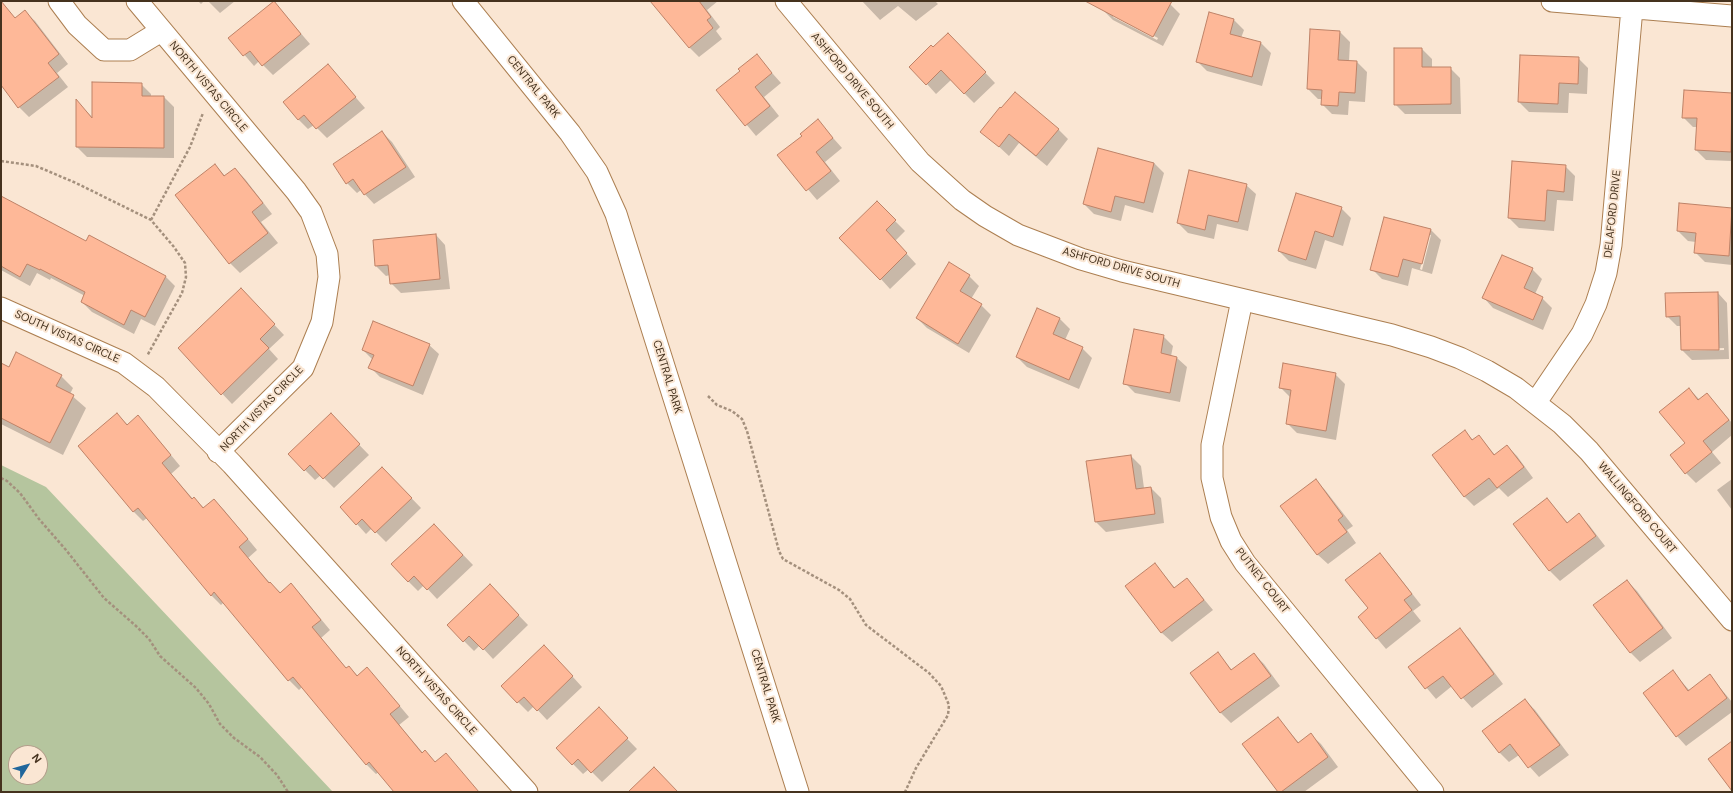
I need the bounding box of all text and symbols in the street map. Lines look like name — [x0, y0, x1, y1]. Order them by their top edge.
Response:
street label: ASHFORD DRIVE SOUTH — [808, 30, 896, 132]
street label: NORTH VISTAS CIRCLE — [166, 39, 250, 135]
street label: CENTRAL PARK — [504, 53, 562, 121]
street label: DELAFORD DRIVE — [1602, 169, 1624, 259]
street label: ASHFORD DRIVE SOUTH — [1061, 245, 1181, 291]
street label: SOUTH VISTAS CIRCLE — [12, 308, 122, 366]
street label: CENTRAL PARK — [650, 339, 684, 415]
street label: NORTH VISTAS CIRCLE — [218, 363, 306, 455]
street label: WALLINGFORD COURT — [1595, 460, 1679, 556]
street label: PUTNEY COURT — [1232, 546, 1292, 616]
street label: NORTH VISTAS CIRCLE — [393, 644, 479, 738]
street label: CENTRAL PARK — [748, 648, 782, 724]
north arrow — [8, 745, 48, 785]
text: N — [29, 751, 45, 766]

